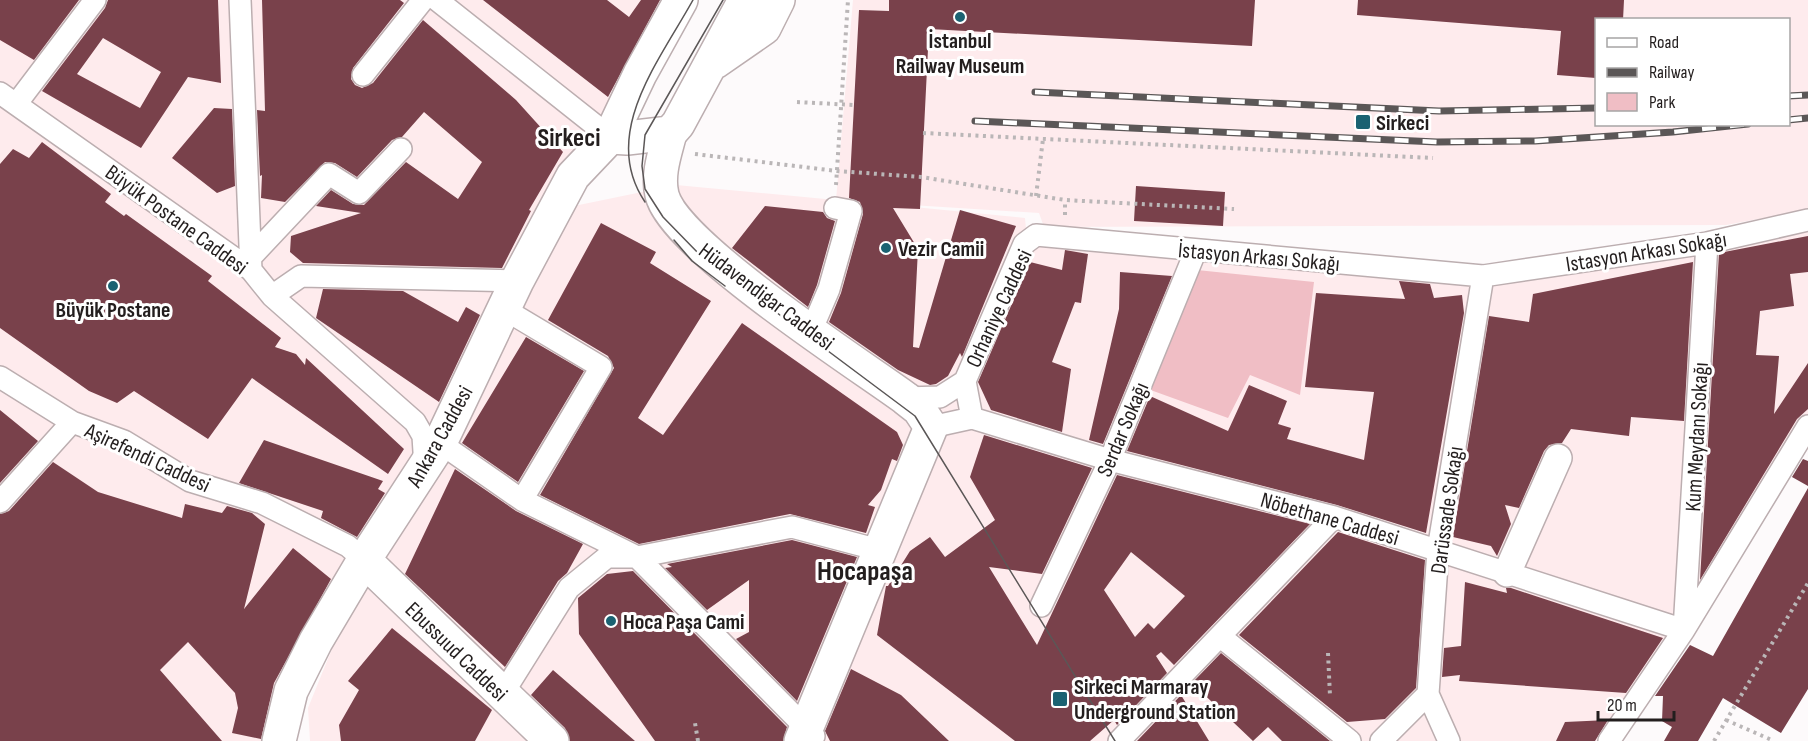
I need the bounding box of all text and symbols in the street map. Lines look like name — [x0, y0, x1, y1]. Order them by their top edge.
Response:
marker: İstanbul Railway Museum — [953, 10, 967, 24]
legend — [1595, 18, 1790, 126]
place label: İstanbul Railway Museum — [896, 28, 1024, 80]
text: Road — [1649, 32, 1679, 53]
text: Railway — [1649, 62, 1694, 83]
text: Park — [1649, 92, 1675, 113]
place label: Sirkeci — [1376, 110, 1429, 137]
marker: Sirkeci — [1354, 113, 1372, 131]
district label: Sirkeci — [538, 123, 600, 154]
street label: Büyük Postane Caddesi — [100, 159, 253, 281]
street label: Istasyon Arkası Sokağı — [1564, 226, 1729, 279]
place label: Vezir Camii — [898, 236, 984, 263]
street label: İstasyon Arkası Sokağı — [1177, 237, 1341, 278]
street label: Hüdavendigar Caddesi — [693, 238, 839, 357]
marker: Vezir Camii — [879, 241, 893, 255]
street label: Orhaniye Caddesi — [960, 245, 1038, 372]
marker: Büyük Postane — [106, 279, 120, 293]
place label: Büyük Postane — [56, 297, 170, 324]
street label: Kum Meydanı Sokağı — [1680, 362, 1715, 512]
street label: Serdar Sokağı — [1091, 378, 1155, 481]
street label: Ankara Caddesi — [401, 381, 479, 493]
street label: Aşirefendi Caddesi — [80, 417, 214, 499]
street label: Darüssade Sokağı — [1425, 445, 1470, 576]
street label: Nöbethane Caddesi — [1257, 487, 1402, 552]
district label: Hocapaşa — [817, 555, 913, 588]
street label: Ebussuud Caddesi — [399, 597, 513, 708]
place label: Hoca Paşa Cami — [623, 609, 745, 636]
marker: Hoca Paşa Cami — [604, 614, 618, 628]
place label: Sirkeci Marmaray Underground Station — [1074, 674, 1236, 726]
scale bar — [1598, 684, 1674, 722]
marker: Sirkeci Marmaray Underground Station — [1051, 690, 1069, 708]
text: 20 m — [1607, 695, 1637, 716]

